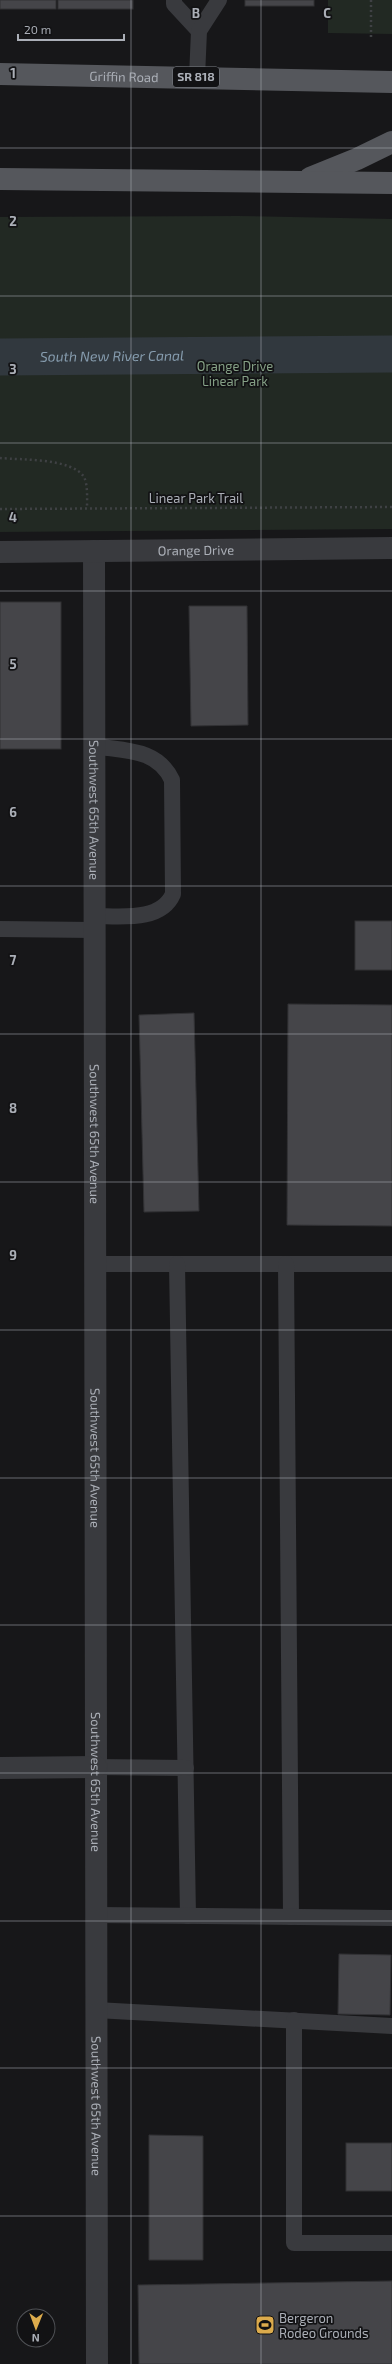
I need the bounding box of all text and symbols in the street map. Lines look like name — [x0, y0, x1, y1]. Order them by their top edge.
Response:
text: B — [192, 5, 200, 21]
text: C — [323, 5, 331, 21]
scale bar — [18, 16, 124, 42]
text: 20 m — [24, 22, 51, 36]
text: 1 — [10, 65, 16, 81]
road number: SR 818 — [173, 67, 219, 87]
street label: Griffin Road — [89, 68, 159, 85]
text: 2 — [9, 213, 17, 229]
water label: South New River Canal — [40, 347, 184, 365]
park label: Orange Drive Linear Park — [197, 358, 273, 389]
text: 3 — [9, 361, 17, 377]
street label: Linear Park Trail — [149, 490, 243, 506]
text: 4 — [9, 509, 17, 525]
street label: Orange Drive — [158, 542, 234, 558]
text: 5 — [9, 656, 17, 672]
street label: Southwest 65th Avenue — [86, 740, 103, 880]
text: 6 — [9, 804, 17, 820]
text: 7 — [10, 952, 17, 968]
street label: Southwest 65th Avenue — [87, 1064, 103, 1204]
text: 8 — [9, 1100, 17, 1116]
text: 9 — [9, 1247, 17, 1263]
street label: Southwest 65th Avenue — [87, 1388, 104, 1528]
street label: Southwest 65th Avenue — [88, 1712, 104, 1852]
street label: Southwest 65th Avenue — [88, 2036, 105, 2176]
north arrow — [16, 2308, 56, 2348]
place label: Bergeron Rodeo Grounds — [279, 2310, 369, 2341]
sports icon: Bergeron Rodeo Grounds — [254, 2314, 276, 2336]
text: N — [32, 2332, 40, 2345]

